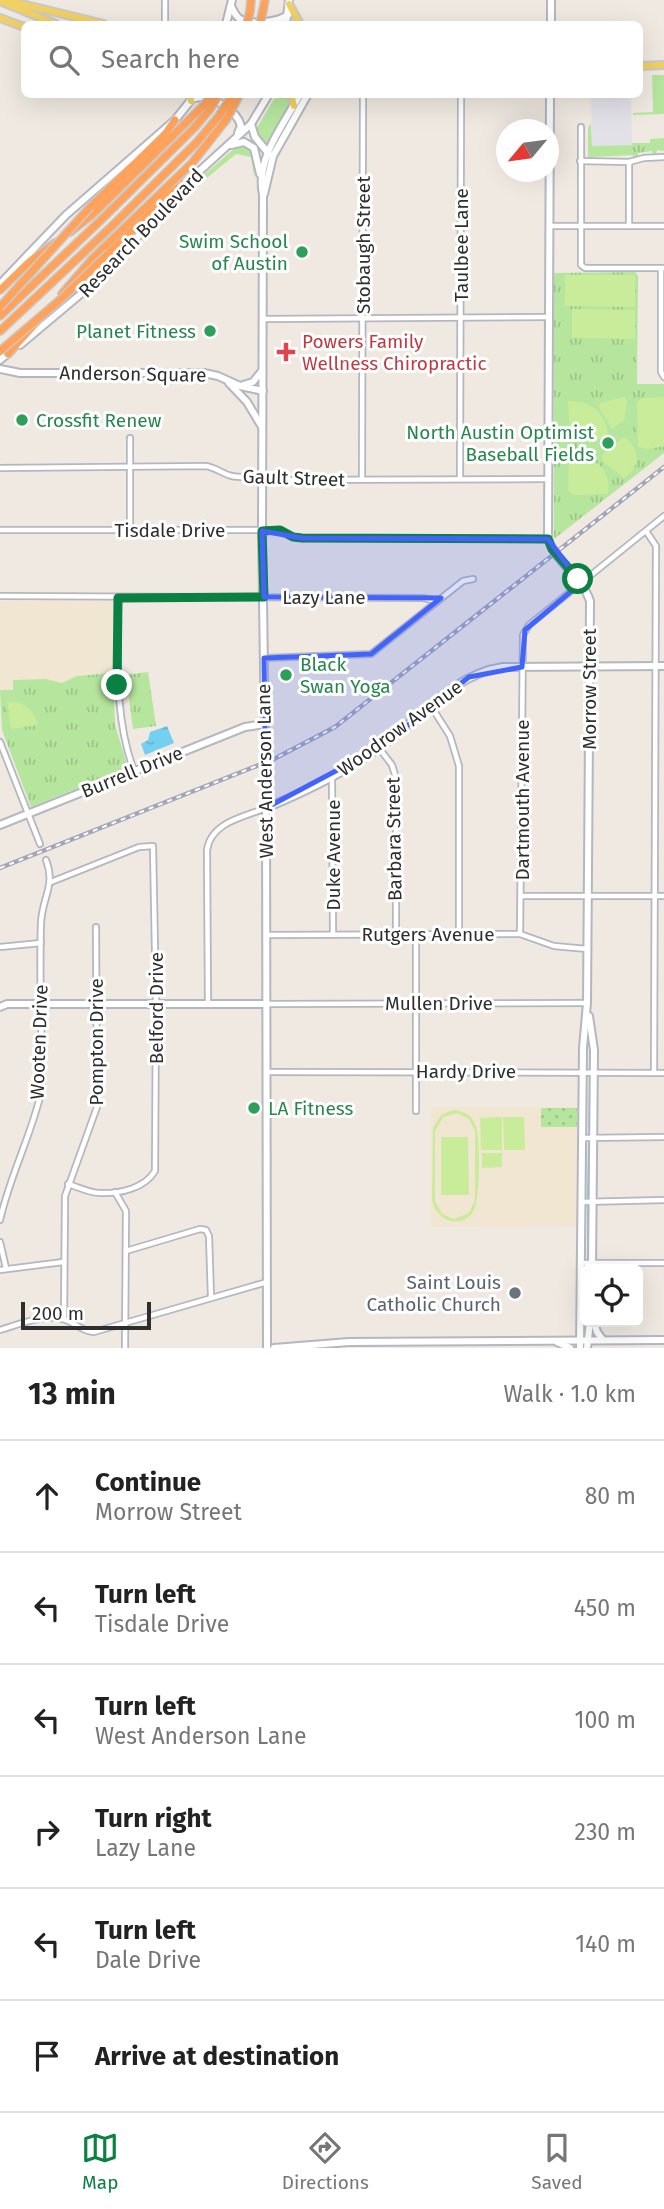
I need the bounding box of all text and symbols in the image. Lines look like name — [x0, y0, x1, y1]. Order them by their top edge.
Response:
search box — [21, 21, 643, 98]
icon: search — [45, 41, 83, 79]
text: Search here — [101, 44, 240, 75]
north arrow — [496, 119, 559, 182]
street label: Research Boulevard — [74, 164, 208, 302]
street label: Stobaugh Street — [352, 176, 375, 314]
street label: Taulbee Lane — [450, 188, 473, 302]
place label: Swim School of Austin — [179, 230, 288, 275]
marker: Swim School of Austin — [294, 244, 310, 260]
place label: Planet Fitness — [76, 320, 196, 343]
marker: Planet Fitness — [202, 323, 218, 339]
place label: Powers Family Wellness Chiropractic — [302, 330, 487, 375]
marker: Powers Family Wellness Chiropractic — [276, 342, 296, 362]
street label: Anderson Square — [59, 361, 207, 387]
place label: Crossfit Renew — [36, 409, 162, 432]
marker: Crossfit Renew — [14, 412, 30, 428]
place label: North Austin Optimist Baseball Fields — [406, 421, 594, 466]
marker: North Austin Optimist Baseball Fields — [600, 435, 616, 451]
street label: Gault Street — [242, 465, 346, 491]
street label: Tisdale Drive — [115, 519, 225, 542]
route start — [562, 563, 593, 594]
street label: Lazy Lane — [282, 586, 366, 609]
street label: Morrow Street — [578, 628, 601, 750]
place label: Black Swan Yoga — [300, 653, 391, 698]
marker: Black Swan Yoga — [278, 667, 294, 683]
route end — [101, 669, 132, 700]
street label: Woodrow Avenue — [333, 675, 467, 781]
street label: West Anderson Lane — [252, 683, 278, 859]
street label: Dartmouth Avenue — [511, 719, 534, 881]
street label: Burrell Drive — [78, 741, 186, 803]
street label: Barbara Street — [381, 777, 407, 901]
street label: Duke Avenue — [322, 799, 345, 911]
street label: Rutgers Avenue — [361, 923, 495, 946]
street label: Belford Drive — [145, 952, 168, 1064]
street label: Pompton Drive — [85, 978, 108, 1106]
street label: Wooten Drive — [25, 984, 53, 1100]
street label: Mullen Drive — [385, 992, 493, 1015]
street label: Hardy Drive — [416, 1060, 516, 1083]
place label: LA Fitness — [268, 1097, 353, 1120]
marker: LA Fitness — [246, 1100, 262, 1116]
map controls — [580, 1264, 643, 1327]
button: locate — [580, 1264, 643, 1327]
place label: Saint Louis Catholic Church — [366, 1271, 501, 1316]
marker: Saint Louis Catholic Church — [507, 1285, 523, 1301]
scale bar — [21, 1299, 150, 1331]
text: 200 m — [32, 1302, 84, 1325]
text: 13 min — [28, 1376, 116, 1412]
text: Walk · 1.0 km — [504, 1380, 636, 1408]
text: Continue — [95, 1467, 201, 1498]
icon: ahead — [28, 1477, 66, 1515]
text: 80 m — [585, 1482, 636, 1510]
text: Morrow Street — [95, 1498, 242, 1526]
text: Turn left — [95, 1579, 196, 1610]
icon: left — [28, 1589, 66, 1627]
text: 450 m — [574, 1594, 636, 1622]
text: Tisdale Drive — [95, 1610, 229, 1638]
text: Turn left — [95, 1691, 196, 1722]
icon: left — [28, 1701, 66, 1739]
text: 100 m — [575, 1706, 636, 1734]
text: West Anderson Lane — [95, 1722, 306, 1750]
text: Turn right — [95, 1803, 212, 1834]
icon: right — [28, 1813, 66, 1851]
text: 230 m — [575, 1818, 636, 1846]
text: Lazy Lane — [95, 1834, 196, 1862]
text: Turn left — [95, 1915, 196, 1946]
icon: left — [28, 1925, 66, 1963]
text: 140 m — [575, 1930, 636, 1958]
text: Dale Drive — [95, 1946, 201, 1974]
icon: arrive — [28, 2037, 66, 2075]
text: Arrive at destination — [95, 2041, 339, 2072]
tab: Map — [81, 2129, 119, 2194]
tab: Directions — [282, 2129, 369, 2194]
tab: Saved — [531, 2129, 583, 2194]

